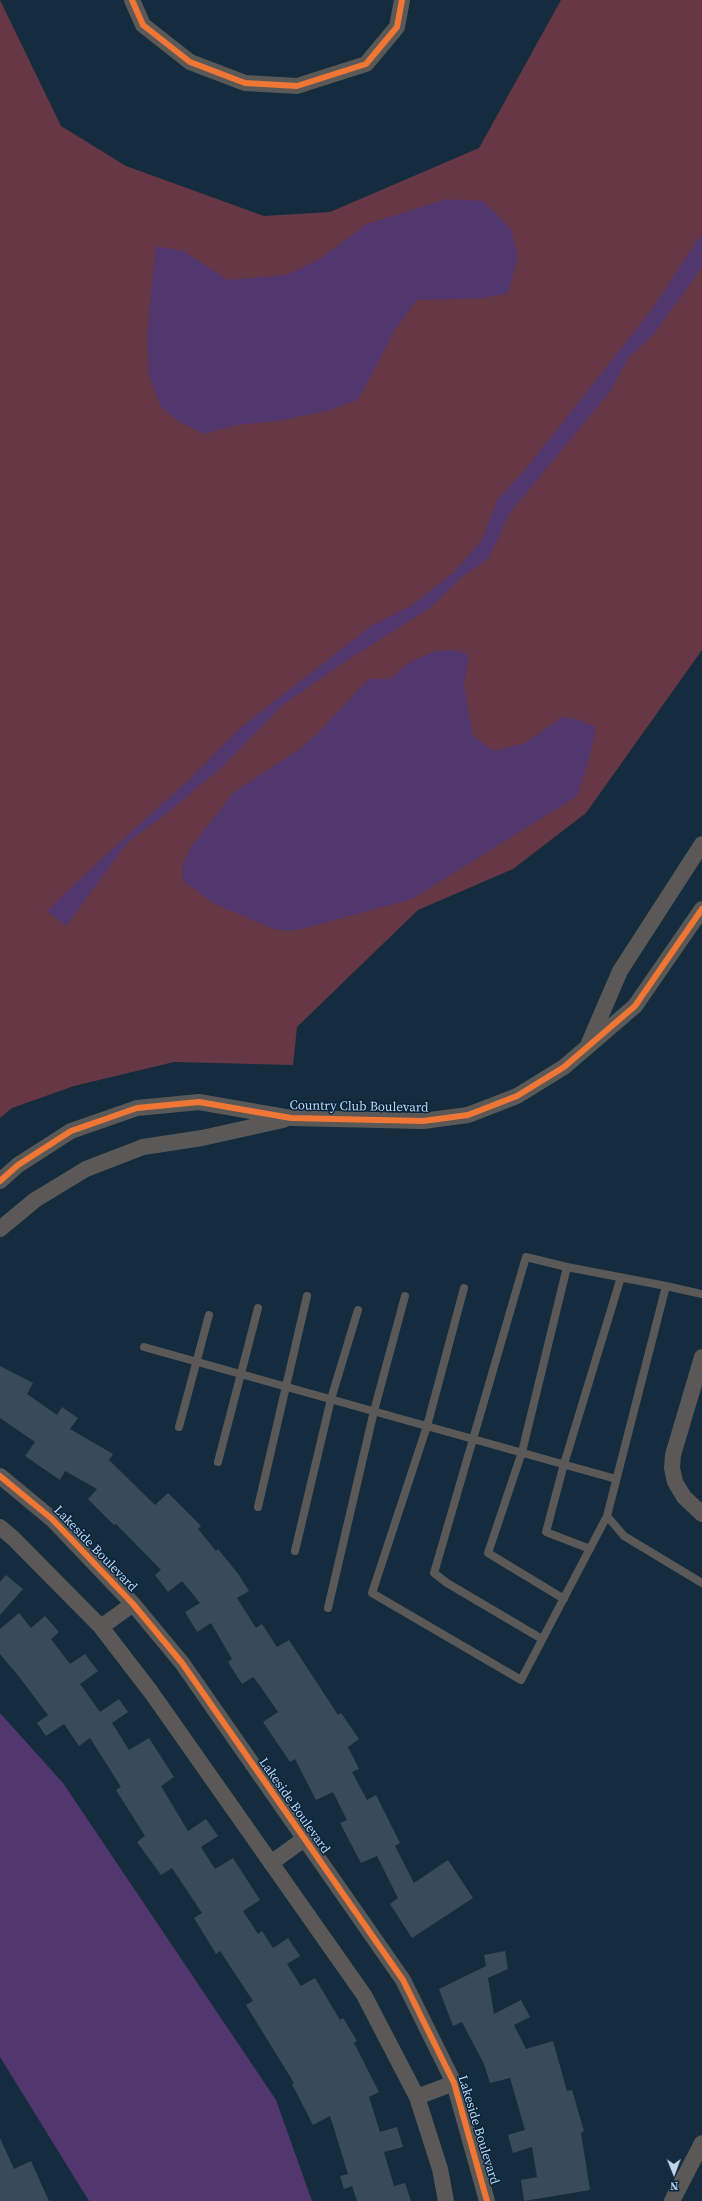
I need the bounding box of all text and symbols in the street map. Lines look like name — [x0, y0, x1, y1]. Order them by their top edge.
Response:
street label: Country Club Boulevard — [289, 1098, 429, 1116]
street label: Lakeside Boulevard — [50, 1503, 140, 1595]
street label: Lakeside Boulevard — [255, 1755, 333, 1857]
street label: Lakeside Boulevard — [454, 2074, 502, 2186]
north arrow — [654, 2153, 694, 2193]
text: N — [670, 2178, 678, 2193]

